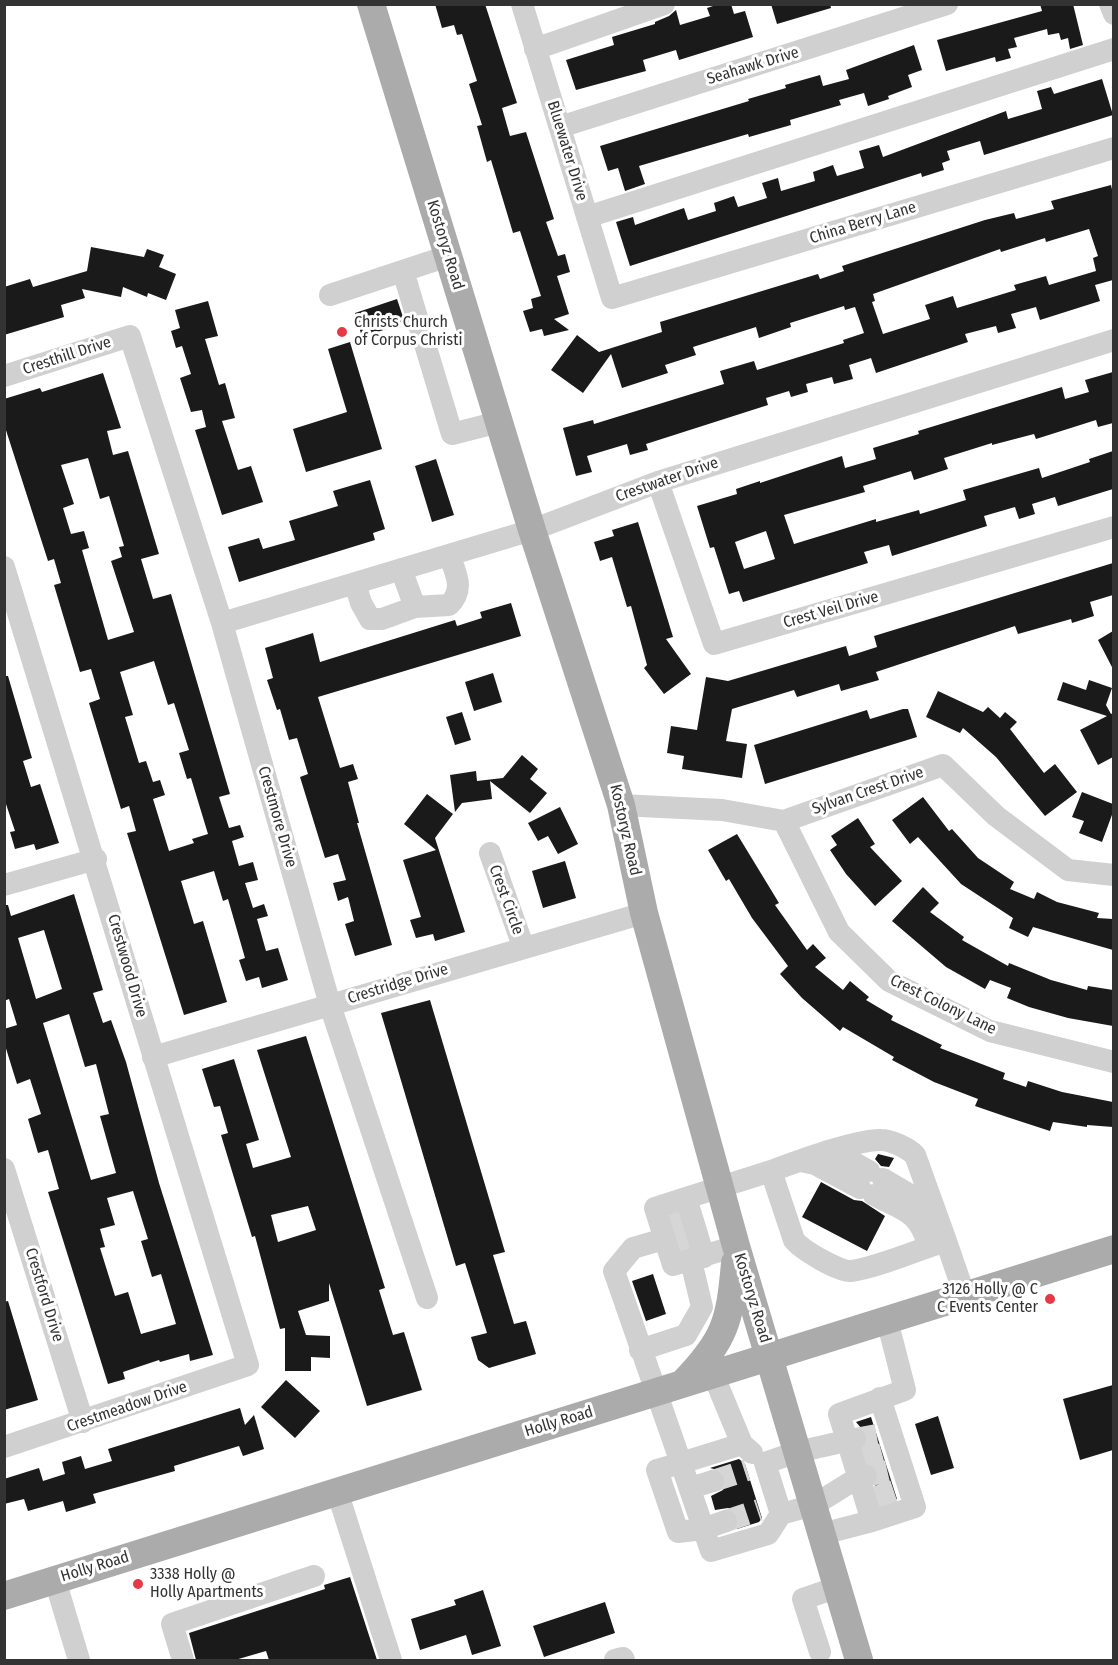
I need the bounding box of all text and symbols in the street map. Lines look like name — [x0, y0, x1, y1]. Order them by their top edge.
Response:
street label: Seahawk Drive — [705, 43, 801, 89]
street label: Bluewater Drive — [543, 99, 591, 203]
street label: Kostoryz Road — [422, 198, 468, 292]
street label: China Berry Lane — [807, 198, 919, 248]
place label: Christs Church of Corpus Christi — [354, 313, 462, 351]
marker: Christs Church of Corpus Christi — [335, 325, 349, 339]
street label: Cresthill Drive — [21, 333, 113, 379]
street label: Crestwater Drive — [613, 453, 721, 507]
street label: Crest Veil Drive — [781, 587, 881, 633]
street label: Sylvan Crest Drive — [810, 763, 926, 819]
street label: Crestmore Drive — [253, 764, 301, 870]
street label: Kostoryz Road — [605, 783, 645, 877]
street label: Crest Circle — [485, 862, 527, 938]
street label: Crestwood Drive — [103, 912, 151, 1020]
street label: Crestridge Drive — [345, 960, 451, 1008]
street label: Crest Colony Lane — [887, 971, 999, 1039]
street label: Crestford Drive — [21, 1246, 67, 1344]
street label: Kostoryz Road — [729, 1251, 775, 1345]
place label: 3126 Holly @ C C Events Center — [937, 1280, 1038, 1318]
marker: 3126 Holly @ C C Events Center — [1043, 1292, 1057, 1306]
street label: Crestmeadow Drive — [64, 1377, 190, 1437]
street label: Holly Road — [523, 1403, 595, 1441]
street label: Holly Road — [59, 1548, 131, 1586]
place label: 3338 Holly @ Holly Apartments — [150, 1565, 263, 1603]
marker: 3338 Holly @ Holly Apartments — [131, 1577, 145, 1591]

